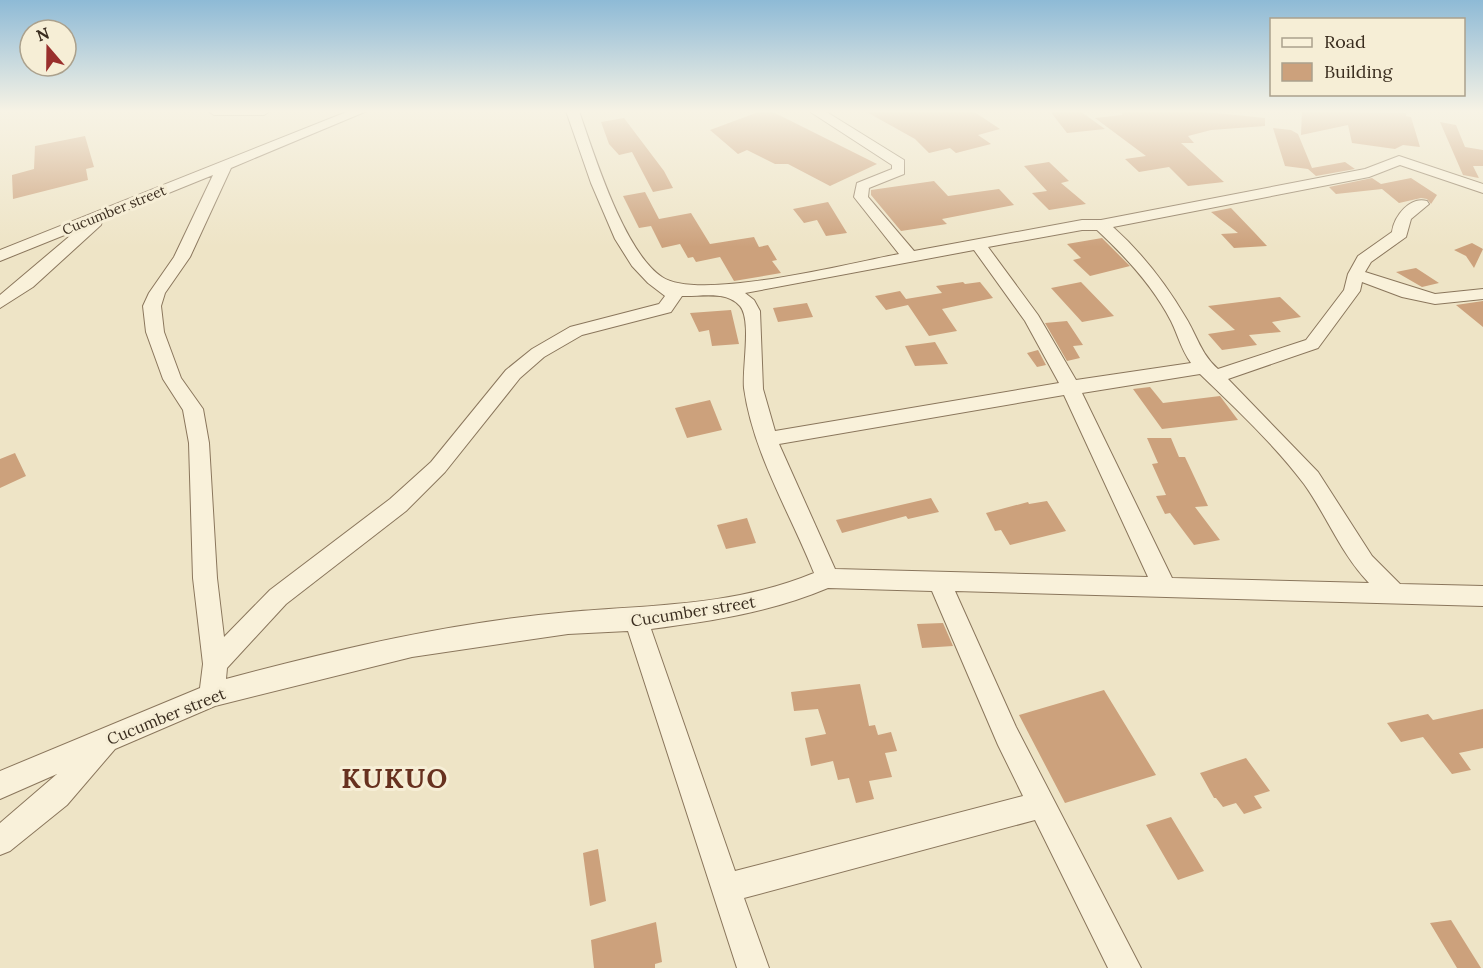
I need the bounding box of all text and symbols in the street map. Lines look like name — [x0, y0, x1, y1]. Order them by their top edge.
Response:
north arrow — [18, 18, 78, 78]
legend — [1270, 18, 1465, 96]
text: N — [34, 22, 52, 45]
text: Road — [1324, 30, 1366, 53]
text: Building — [1324, 60, 1394, 83]
street label: Cucumber street — [60, 181, 169, 239]
street label: Cucumber street — [629, 591, 758, 631]
street label: Cucumber street — [104, 683, 229, 749]
district label: KUKUO — [341, 761, 449, 795]

